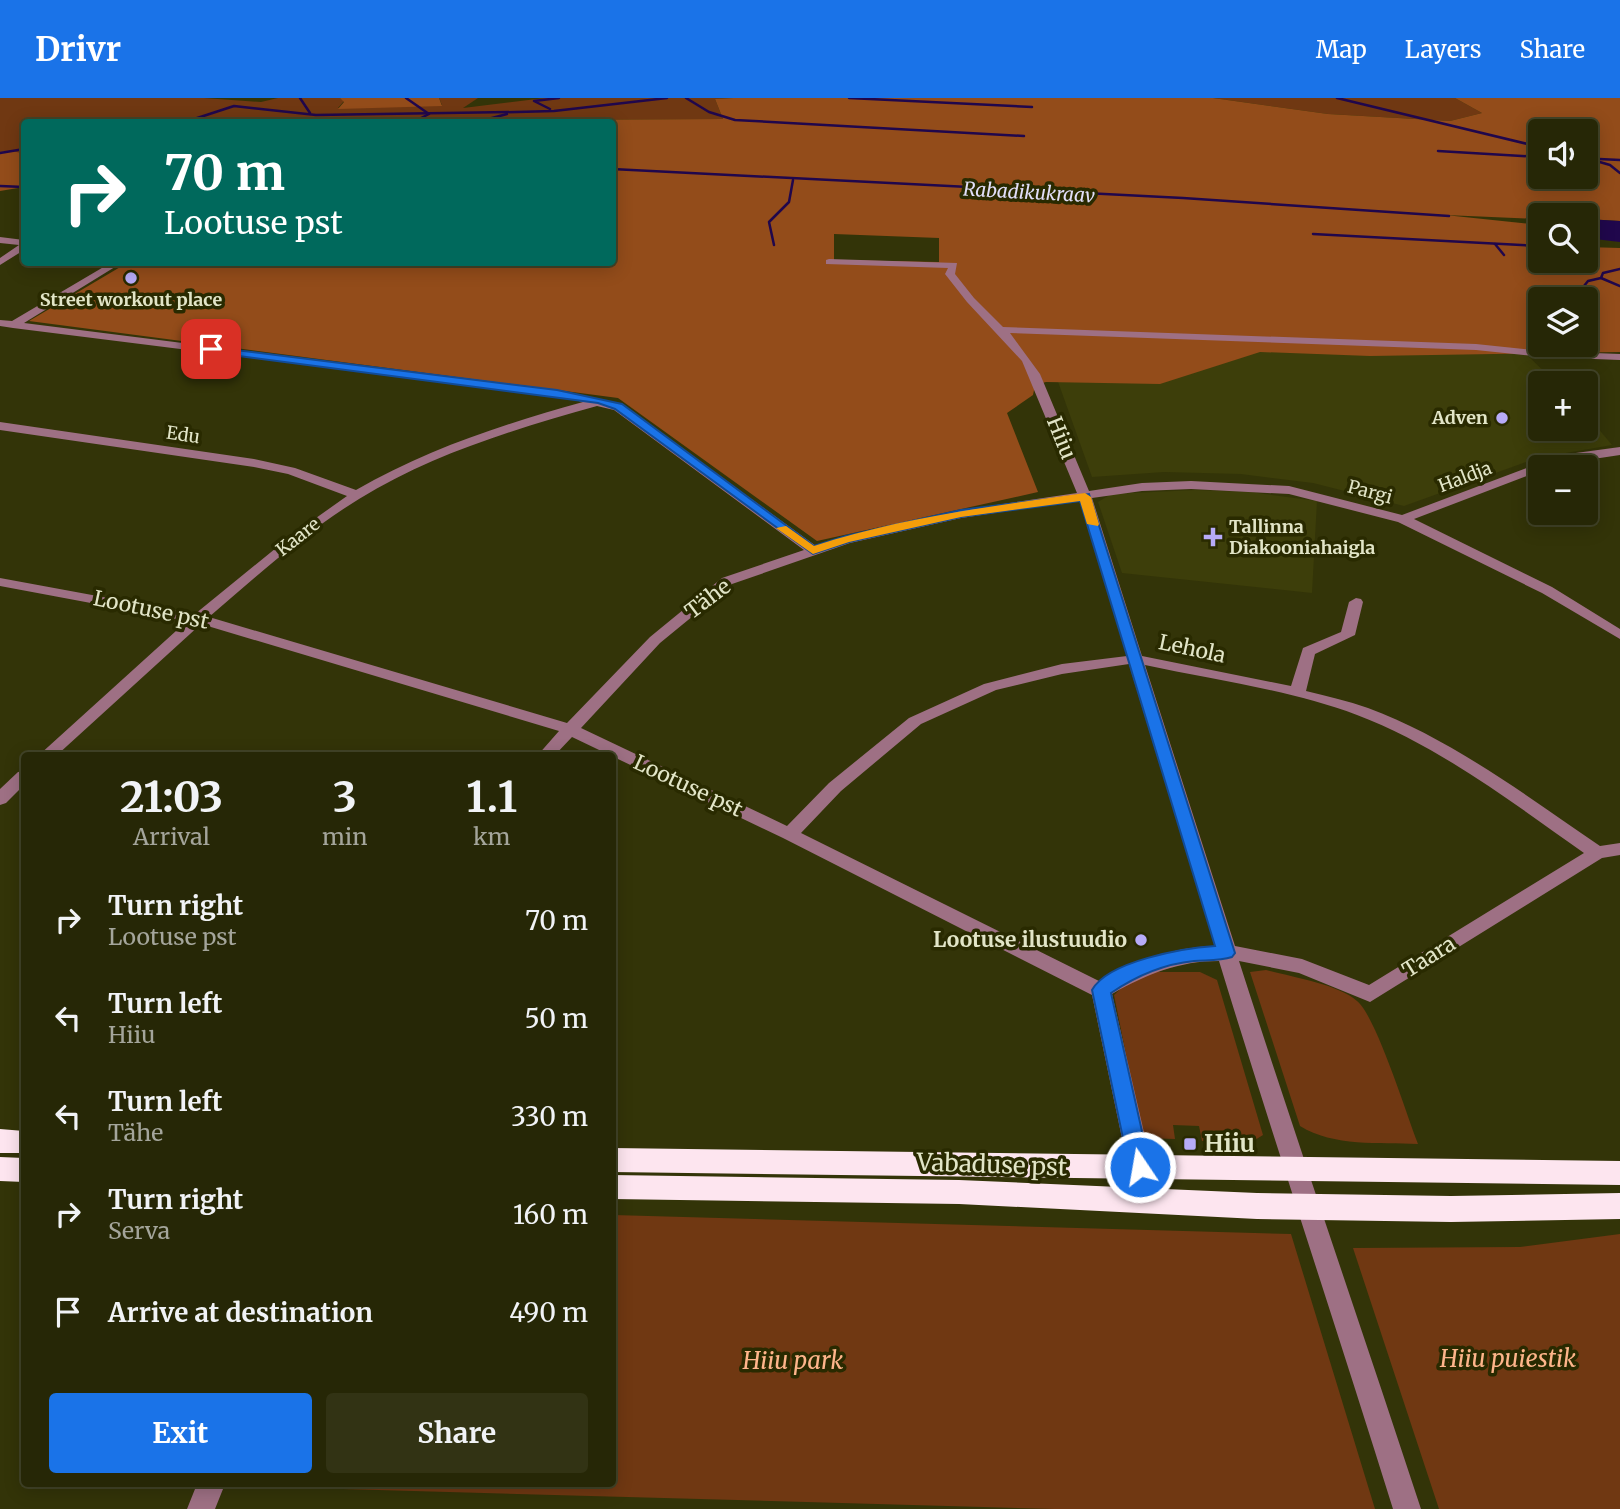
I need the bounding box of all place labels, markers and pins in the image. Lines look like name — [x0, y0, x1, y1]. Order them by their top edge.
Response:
marker: Street workout place — [123, 270, 139, 286]
place label: Street workout place — [40, 288, 222, 311]
pin — [181, 319, 241, 379]
place label: Adven — [1431, 406, 1488, 429]
marker: Adven — [1494, 410, 1510, 426]
place label: Tallinna Diakooniahaigla — [1229, 515, 1375, 559]
marker: Tallinna Diakooniahaigla — [1203, 527, 1223, 547]
place label: Lootuse ilustuudio — [933, 926, 1127, 953]
marker: Lootuse ilustuudio — [1133, 932, 1149, 948]
place label: Hiiu — [1204, 1128, 1255, 1159]
marker: Hiiu — [1182, 1136, 1198, 1152]

